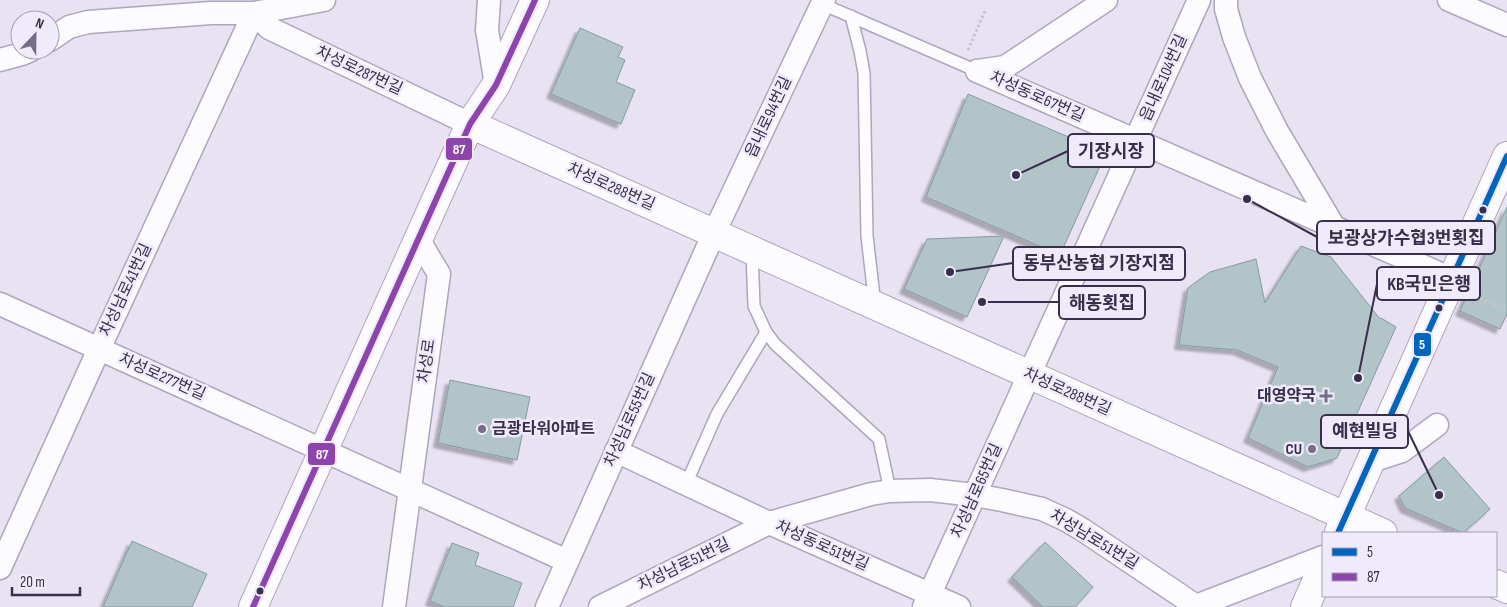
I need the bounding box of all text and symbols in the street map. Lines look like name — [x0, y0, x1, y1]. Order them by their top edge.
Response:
north arrow — [10, 10, 60, 60]
text: N — [33, 14, 46, 33]
street label: 읍내로104번길 — [1136, 32, 1192, 124]
street label: 차성로287번길 — [313, 43, 405, 99]
street label: 차성동로67번길 — [987, 68, 1087, 126]
street label: 읍내로94번길 — [742, 73, 796, 161]
callout: 기장시장 — [1068, 134, 1154, 167]
line badge: 87 — [445, 137, 473, 161]
text: 87 — [453, 141, 466, 158]
text: 기장시장 — [1078, 141, 1145, 162]
street label: 차성로288번길 — [564, 159, 658, 215]
unlabelled marker — [1478, 205, 1488, 215]
callout: 보광상가수협3번횟집 — [1317, 221, 1495, 254]
text: 보광상가수협3번횟집 — [1327, 228, 1485, 249]
street label: 차성남로41번길 — [96, 240, 156, 340]
callout: 동부산농협 기장지점 — [1013, 247, 1185, 280]
text: 동부산농협 기장지점 — [1023, 253, 1175, 274]
callout: KB국민은행 — [1377, 267, 1480, 300]
text: KB국민은행 — [1387, 274, 1471, 295]
callout: 해동횟집 — [1059, 286, 1145, 319]
text: 해동횟집 — [1069, 293, 1135, 314]
unlabelled marker — [1434, 303, 1444, 313]
line badge: 5 — [1413, 332, 1432, 357]
text: 5 — [1419, 336, 1425, 353]
street label: 차성로 — [415, 338, 440, 384]
street label: 차성로277번길 — [116, 349, 208, 405]
street label: 차성로288번길 — [1020, 364, 1114, 420]
street label: 차성남로55번길 — [601, 370, 659, 470]
place label: 대영약국 — [1257, 387, 1316, 406]
marker: 대영약국 — [1320, 390, 1332, 402]
callout: 예현빌딩 — [1321, 415, 1408, 448]
place label: 금광타워아파트 — [492, 420, 595, 439]
text: 예현빌딩 — [1332, 421, 1398, 442]
marker: 금광타워아파트 — [476, 423, 488, 435]
place label: CU — [1285, 440, 1302, 459]
street label: 차성남로65번길 — [948, 441, 1006, 541]
line badge: 87 — [307, 442, 336, 466]
marker: CU — [1306, 443, 1318, 455]
text: 87 — [316, 446, 329, 463]
street label: 차성남로51번길 — [1046, 506, 1142, 574]
street label: 차성동로51번길 — [772, 517, 872, 575]
legend — [1322, 532, 1497, 597]
street label: 차성남로51번길 — [635, 534, 733, 596]
text: 5 — [1367, 543, 1373, 562]
scale bar — [12, 564, 80, 596]
text: 87 — [1367, 568, 1380, 587]
text: 20 m — [20, 573, 45, 592]
unlabelled marker — [255, 586, 265, 596]

